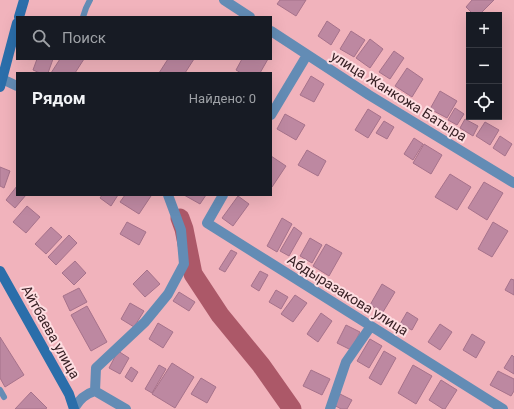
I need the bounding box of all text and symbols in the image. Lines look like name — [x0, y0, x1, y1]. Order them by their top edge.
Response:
map controls — [466, 12, 502, 120]
button: + — [466, 12, 502, 48]
search box — [16, 16, 272, 60]
icon: search — [30, 27, 52, 49]
text: Поиск — [62, 29, 106, 47]
street label: улица Жанкожа Батыра — [328, 48, 470, 144]
button: − — [466, 48, 502, 84]
button: locate — [466, 84, 502, 120]
text: Рядом — [32, 88, 86, 108]
text: Найдено: 0 — [189, 91, 256, 106]
street label: Абдыразакова улица — [285, 251, 411, 339]
street label: Айтбаева улица — [19, 283, 83, 381]

